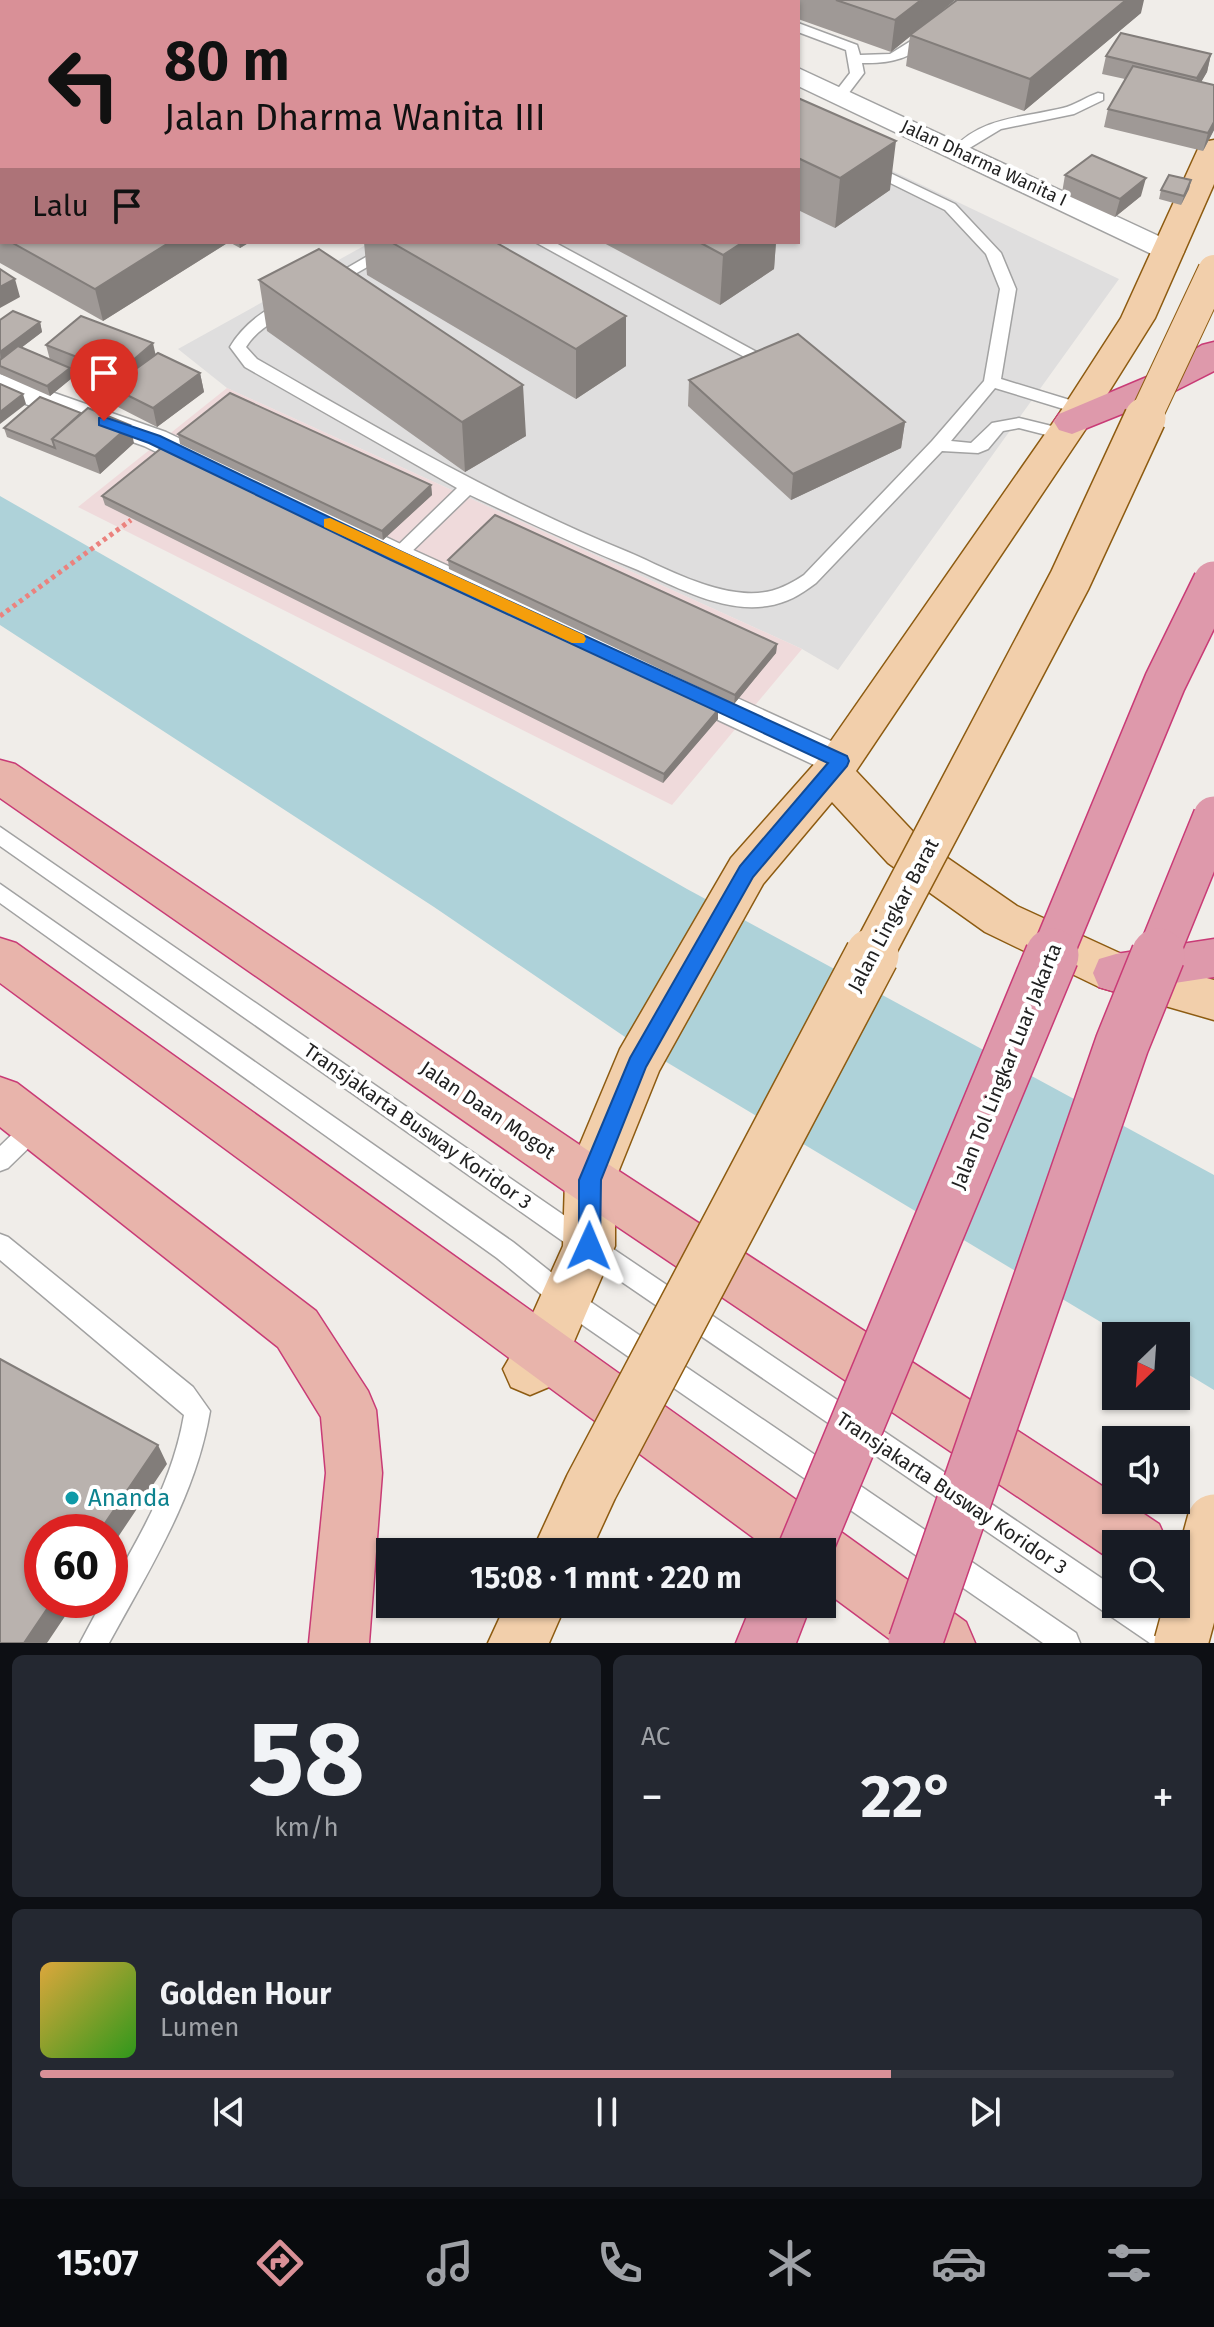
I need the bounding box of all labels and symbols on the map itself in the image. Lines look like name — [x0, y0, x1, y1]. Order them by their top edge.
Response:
street label: Jalan Dharma Wanita I — [898, 115, 1070, 211]
pin — [70, 339, 138, 421]
street label: Jalan Lingkar Barat — [842, 834, 944, 996]
street label: Jalan Tol Lingkar Luar Jakarta — [946, 940, 1066, 1192]
street label: Transjakarta Busway Koridor 3 — [299, 1038, 537, 1214]
street label: Jalan Daan Mogot — [416, 1056, 561, 1165]
position arrow — [547, 1204, 631, 1288]
north arrow — [1102, 1322, 1190, 1410]
street label: Transjakarta Busway Koridor 3 — [832, 1407, 1072, 1579]
place label: Ananda — [88, 1484, 170, 1512]
marker: Ananda — [63, 1489, 81, 1507]
speed limit sign: 60 — [24, 1514, 128, 1618]

